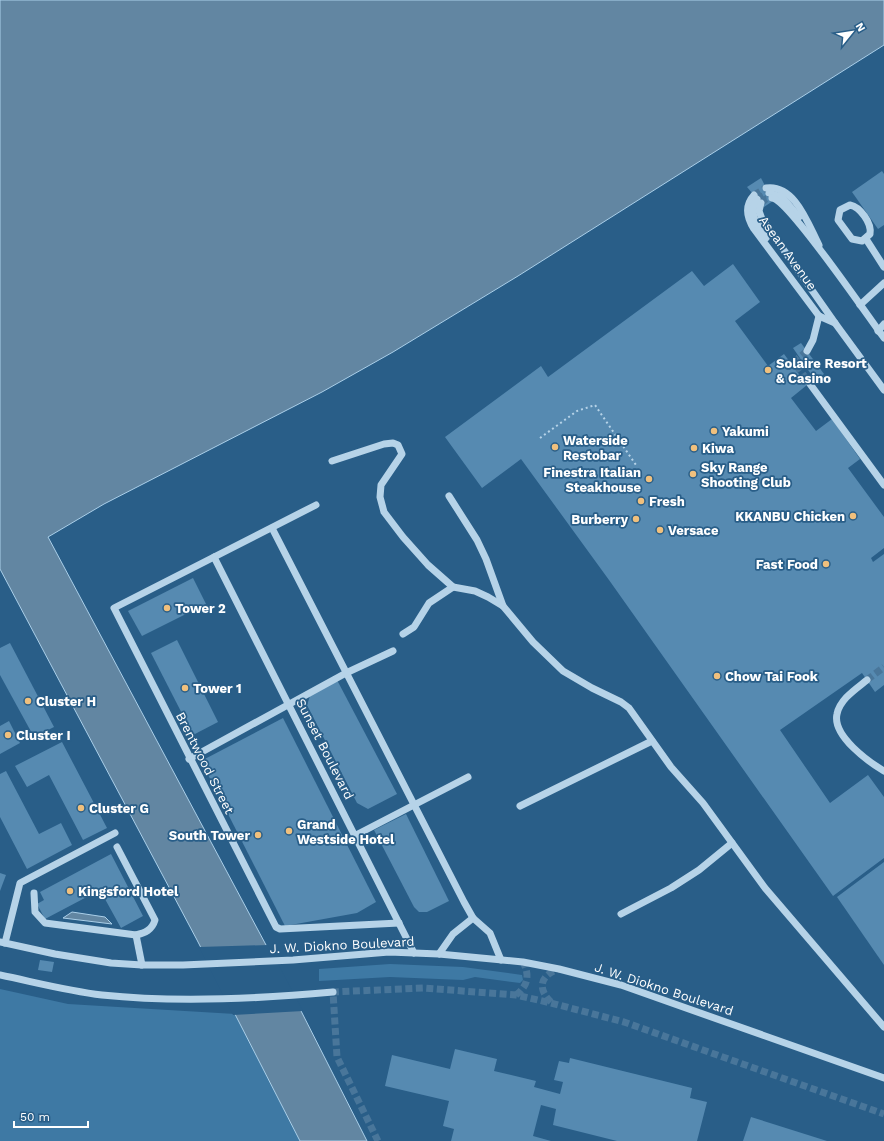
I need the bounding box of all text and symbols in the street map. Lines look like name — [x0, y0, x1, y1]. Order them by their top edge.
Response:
north arrow — [832, 12, 872, 52]
text: N — [853, 20, 868, 34]
street label: Asean Avenue — [756, 213, 820, 293]
place label: Solaire Resort & Casino — [776, 356, 867, 386]
marker: Solaire Resort & Casino — [763, 365, 773, 375]
place label: Yakumi — [722, 424, 769, 439]
marker: Yakumi — [709, 426, 719, 436]
place label: Waterside Restobar — [563, 433, 628, 463]
place label: Kiwa — [702, 441, 734, 456]
marker: Waterside Restobar — [550, 442, 560, 452]
marker: Kiwa — [689, 443, 699, 453]
place label: Sky Range Shooting Club — [701, 460, 791, 490]
place label: Finestra Italian Steakhouse — [543, 465, 641, 495]
marker: Sky Range Shooting Club — [688, 469, 698, 479]
marker: Finestra Italian Steakhouse — [644, 474, 654, 484]
place label: Fresh — [649, 494, 685, 509]
marker: Fresh — [636, 496, 646, 506]
place label: KKANBU Chicken — [735, 509, 845, 524]
marker: KKANBU Chicken — [848, 511, 858, 521]
place label: Burberry — [571, 512, 629, 527]
marker: Burberry — [631, 514, 641, 524]
place label: Versace — [668, 523, 719, 538]
marker: Versace — [655, 525, 665, 535]
place label: Fast Food — [756, 557, 818, 572]
marker: Fast Food — [821, 559, 831, 569]
place label: Tower 2 — [175, 601, 226, 616]
marker: Tower 2 — [162, 603, 172, 613]
place label: Chow Tai Fook — [725, 669, 819, 684]
marker: Chow Tai Fook — [712, 671, 722, 681]
place label: Tower 1 — [193, 681, 242, 696]
marker: Tower 1 — [180, 683, 190, 693]
place label: Cluster H — [36, 694, 96, 709]
marker: Cluster H — [23, 696, 33, 706]
street label: Sunset Boulevard — [293, 696, 357, 802]
street label: Brentwood Street — [173, 709, 237, 817]
place label: Cluster I — [16, 728, 71, 743]
marker: Cluster I — [3, 730, 13, 740]
place label: Cluster G — [89, 801, 149, 816]
marker: Cluster G — [76, 803, 86, 813]
place label: Grand Westside Hotel — [297, 817, 395, 847]
marker: Grand Westside Hotel — [284, 826, 294, 836]
place label: South Tower — [169, 828, 250, 843]
marker: South Tower — [253, 830, 263, 840]
place label: Kingsford Hotel — [78, 884, 179, 899]
marker: Kingsford Hotel — [65, 886, 75, 896]
street label: J. W. Diokno Boulevard — [269, 934, 415, 956]
street label: J. W. Diokno Boulevard — [593, 959, 735, 1019]
scale bar — [14, 1103, 88, 1129]
text: 50 m — [20, 1110, 50, 1124]

